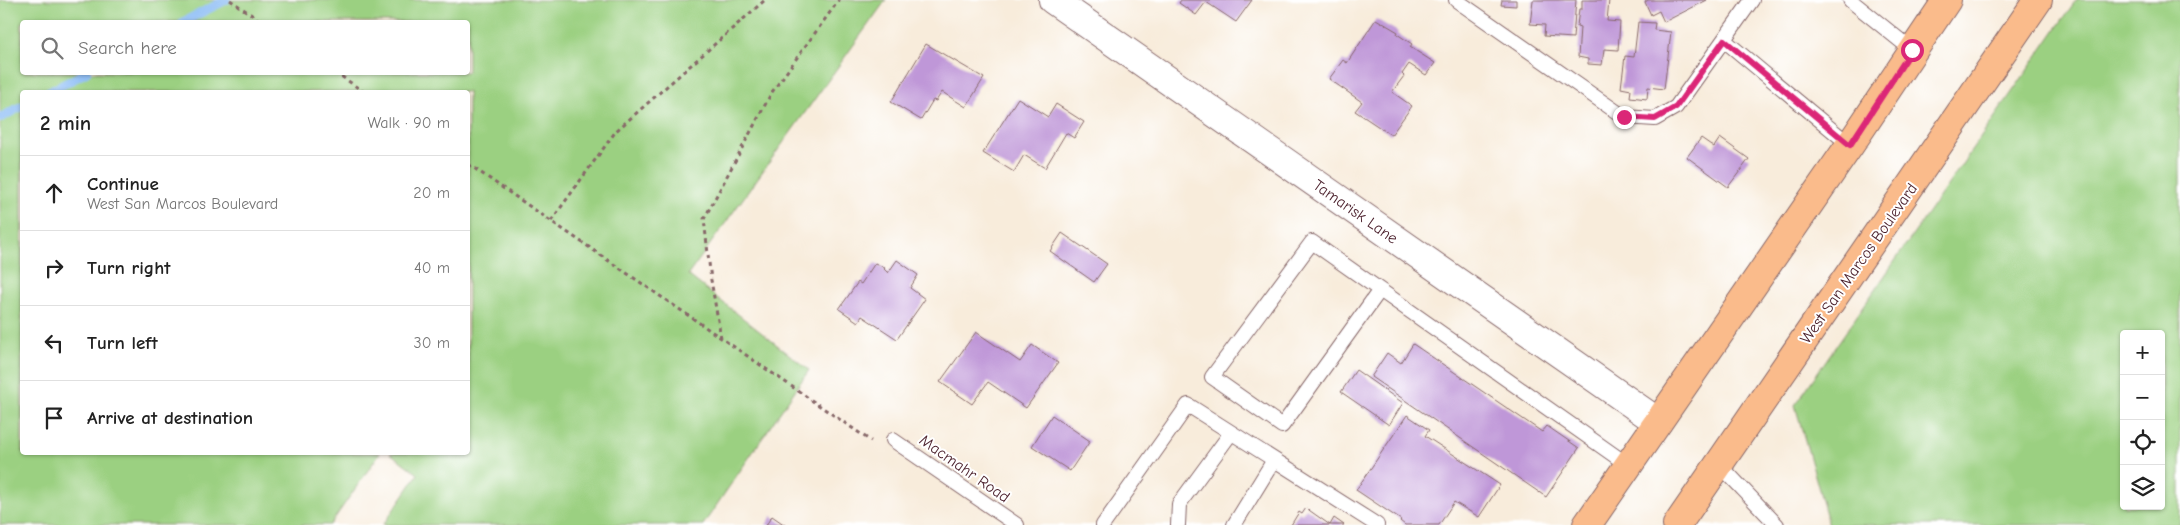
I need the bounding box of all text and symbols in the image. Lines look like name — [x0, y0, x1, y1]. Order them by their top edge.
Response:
search box — [20, 20, 470, 75]
icon: search — [38, 34, 66, 62]
text: Search here — [78, 37, 177, 59]
route start — [1901, 39, 1924, 62]
route end — [1613, 106, 1636, 129]
text: 2 min — [40, 111, 91, 135]
text: Walk · 90 m — [367, 114, 450, 132]
text: Continue — [87, 173, 159, 195]
street label: Tamarisk Lane — [1310, 176, 1401, 248]
icon: ahead — [40, 179, 68, 207]
street label: West San Marcos Boulevard — [1797, 180, 1921, 347]
text: 20 m — [413, 184, 450, 202]
text: West San Marcos Boulevard — [87, 195, 278, 213]
icon: right — [40, 254, 68, 282]
text: Turn right — [87, 257, 171, 279]
text: 40 m — [414, 259, 450, 277]
icon: left — [40, 329, 68, 357]
map controls — [2120, 330, 2165, 510]
button: + — [2120, 330, 2165, 375]
text: Turn left — [87, 332, 158, 354]
text: 30 m — [414, 334, 450, 352]
button: − — [2120, 375, 2165, 420]
icon: arrive — [40, 404, 68, 432]
text: Arrive at destination — [87, 407, 253, 429]
button: locate — [2120, 420, 2165, 465]
street label: Macmahr Road — [916, 431, 1013, 507]
button: layers — [2120, 465, 2165, 510]

